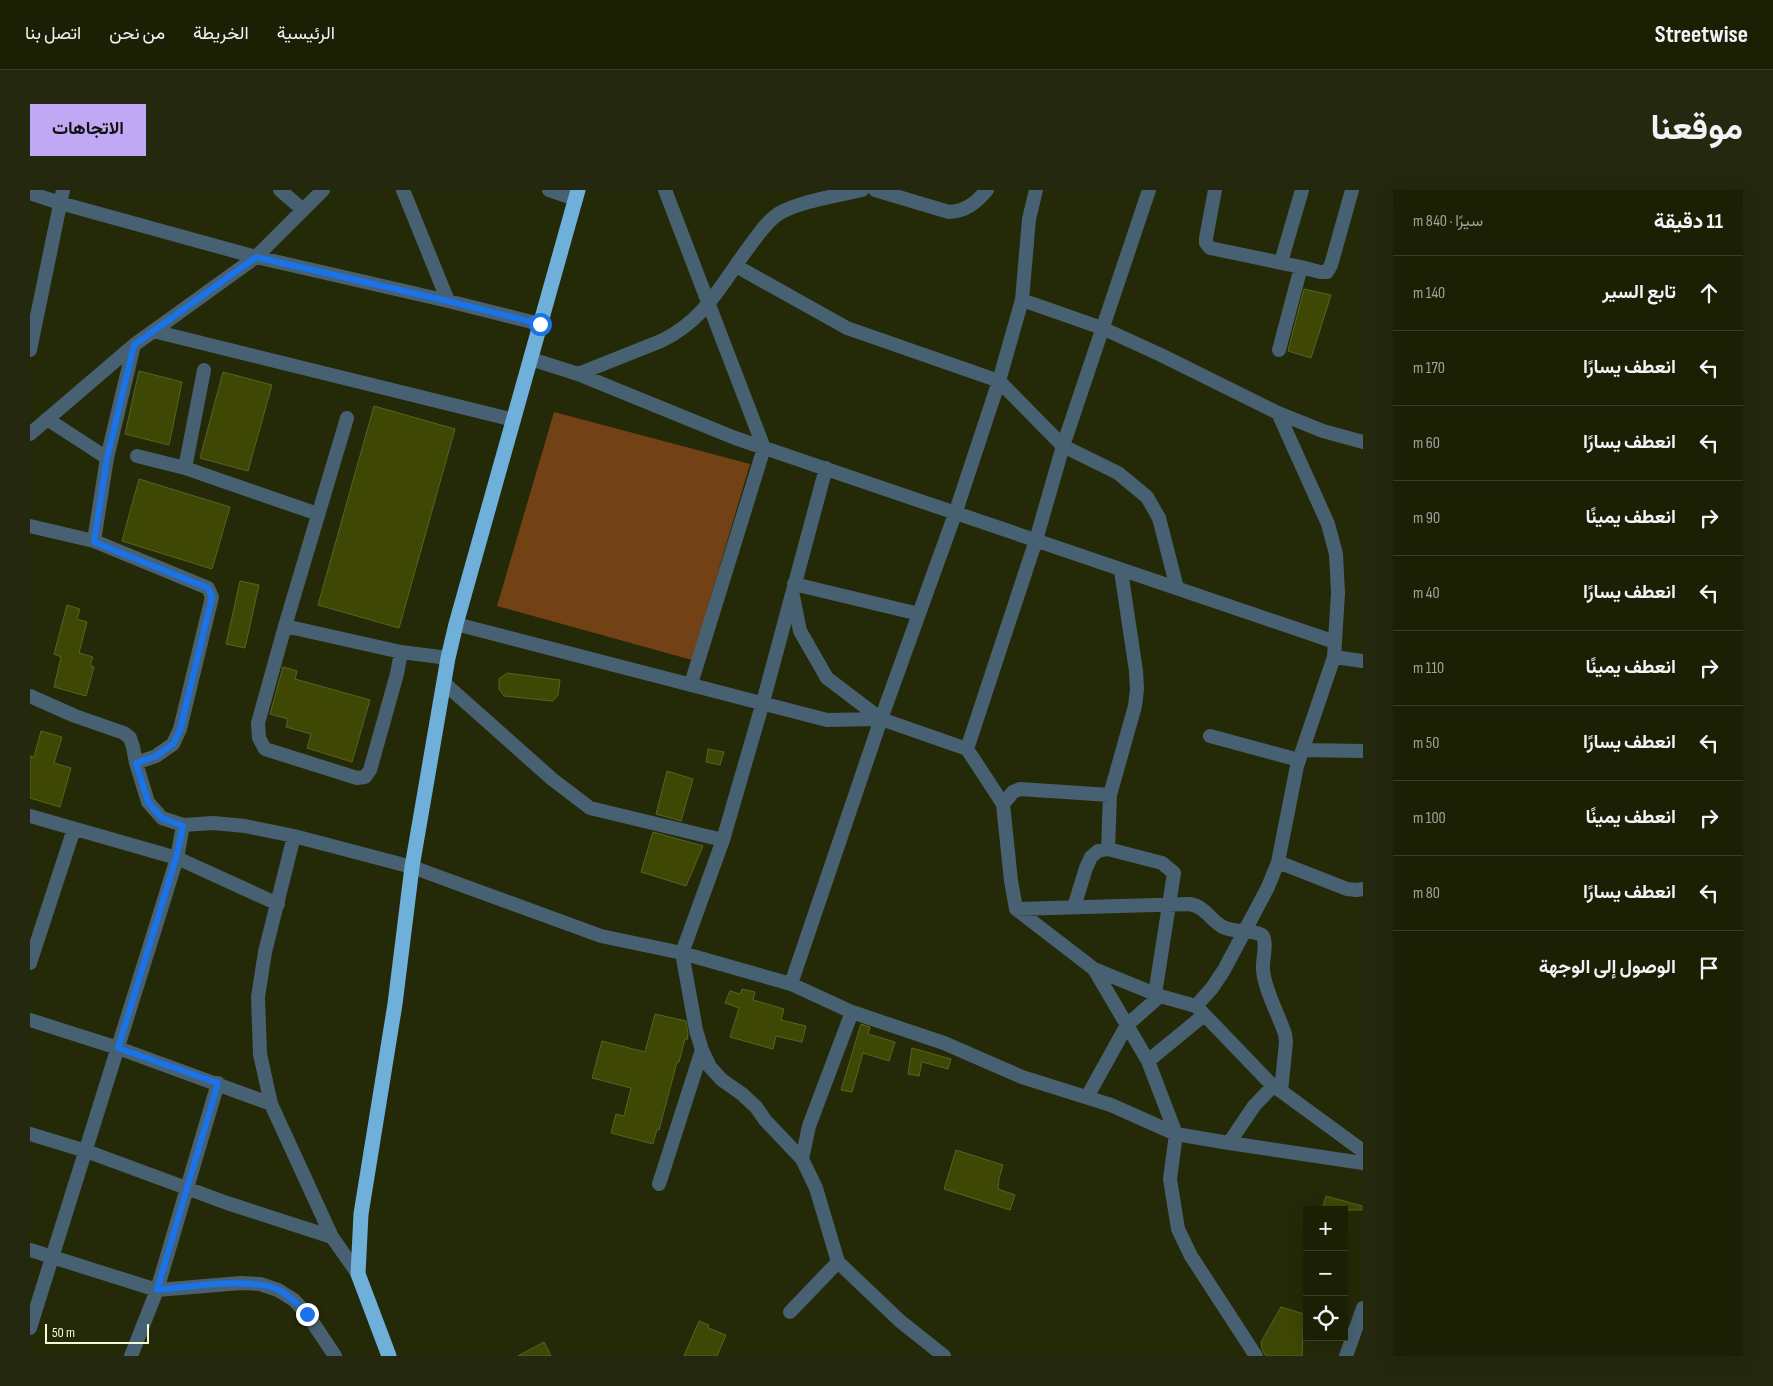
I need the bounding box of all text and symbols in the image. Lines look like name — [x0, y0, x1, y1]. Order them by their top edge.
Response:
text: Streetwise — [1655, 20, 1748, 49]
text: اتصل بنا — [25, 23, 81, 44]
text: من نحن — [109, 23, 165, 44]
text: الخريطة — [193, 23, 249, 44]
text: الرئيسية — [277, 23, 335, 44]
button: الاتجاهات — [30, 104, 146, 156]
text: موقعنا — [1650, 107, 1743, 150]
text: 11 دقيقة — [1654, 209, 1723, 234]
text: سيرًا · 840 m — [1413, 212, 1483, 231]
icon: ahead — [1695, 279, 1723, 307]
text: تابع السير — [1602, 281, 1676, 304]
text: 140 m — [1413, 284, 1445, 303]
route start — [529, 313, 552, 336]
icon: left — [1695, 354, 1723, 382]
text: انعطف يسارًا — [1583, 356, 1676, 379]
text: 170 m — [1413, 359, 1445, 378]
icon: left — [1695, 429, 1723, 457]
text: انعطف يسارًا — [1583, 431, 1676, 454]
text: 60 m — [1413, 434, 1440, 453]
icon: right — [1695, 504, 1723, 532]
text: انعطف يمينًا — [1585, 506, 1676, 529]
text: 90 m — [1413, 509, 1440, 528]
icon: left — [1695, 579, 1723, 607]
text: انعطف يسارًا — [1583, 581, 1676, 604]
text: 40 m — [1413, 584, 1440, 603]
icon: right — [1695, 654, 1723, 682]
text: انعطف يمينًا — [1585, 656, 1676, 679]
text: 110 m — [1413, 659, 1444, 678]
icon: left — [1695, 729, 1723, 757]
text: انعطف يسارًا — [1583, 731, 1676, 754]
text: 50 m — [1413, 734, 1439, 753]
icon: right — [1695, 804, 1723, 832]
text: انعطف يمينًا — [1585, 806, 1676, 829]
text: 100 m — [1413, 809, 1446, 828]
icon: left — [1695, 879, 1723, 907]
text: انعطف يسارًا — [1583, 881, 1676, 904]
text: 80 m — [1413, 884, 1440, 903]
icon: arrive — [1695, 954, 1723, 982]
text: الوصول إلى الوجهة — [1539, 956, 1676, 979]
map controls — [1303, 1206, 1348, 1341]
button: + — [1303, 1206, 1348, 1251]
button: − — [1303, 1251, 1348, 1296]
button: locate — [1303, 1296, 1348, 1341]
route end — [296, 1303, 319, 1326]
scale bar — [45, 1321, 149, 1344]
text: 50 m — [52, 1324, 75, 1341]

